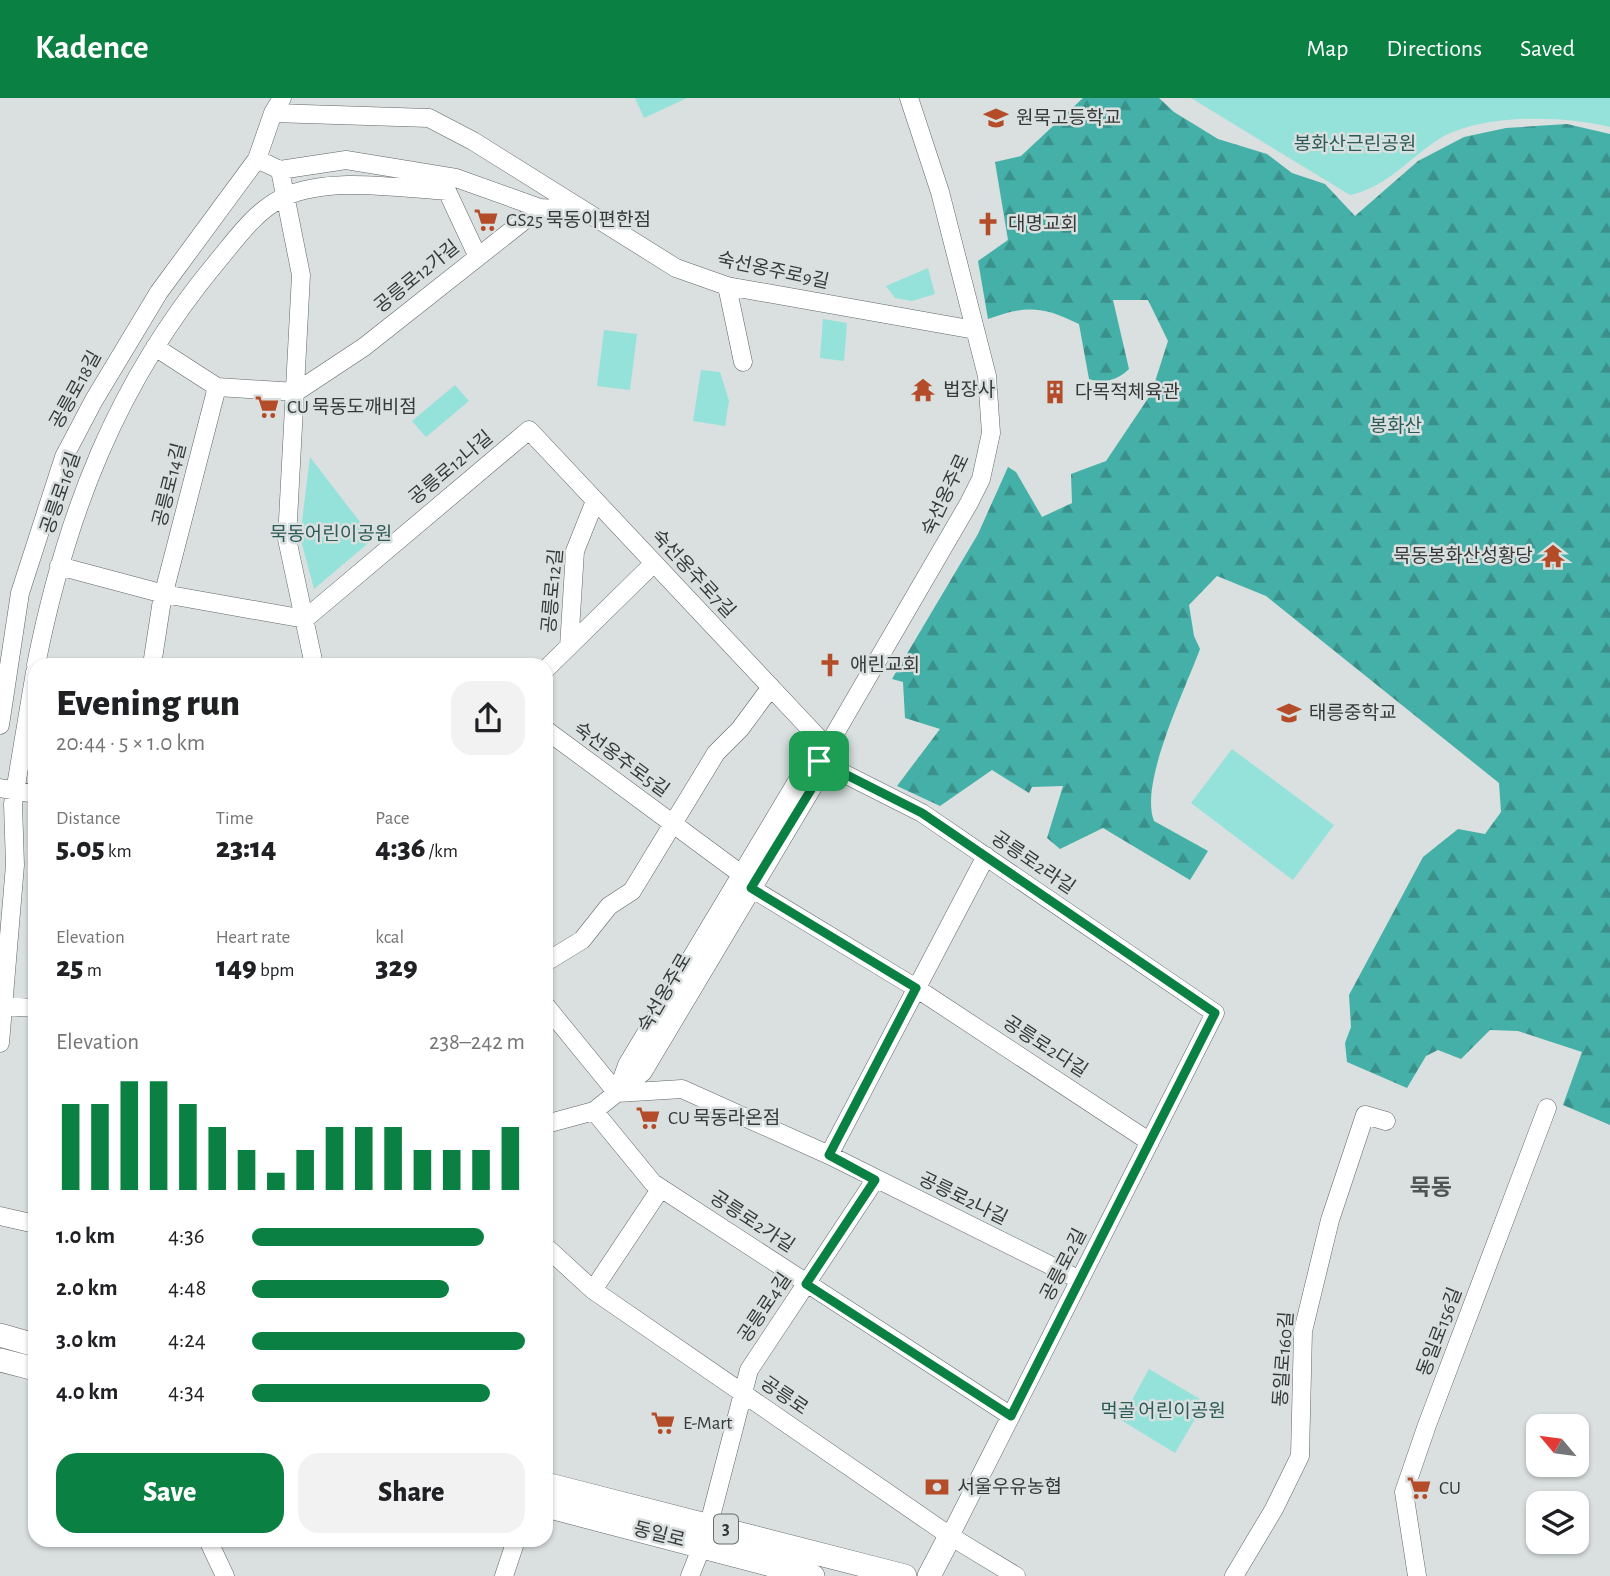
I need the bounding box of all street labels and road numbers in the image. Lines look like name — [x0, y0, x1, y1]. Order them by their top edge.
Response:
street label: 공릉로12가길 — [371, 237, 463, 317]
street label: 숙선옹주로9길 — [715, 249, 831, 292]
street label: 공릉로18길 — [46, 348, 105, 432]
street label: 공릉로12나길 — [405, 427, 496, 508]
street label: 공릉로14길 — [149, 441, 190, 529]
street label: 공릉로16길 — [37, 449, 84, 536]
street label: 숙선옹주로 — [918, 451, 973, 539]
street label: 숙선옹주로7길 — [648, 526, 739, 622]
street label: 공릉로12길 — [539, 548, 566, 634]
street label: 숙선옹주로5길 — [570, 718, 673, 801]
street label: 공릉로2라길 — [988, 827, 1079, 898]
street label: 숙선옹주로 — [634, 950, 695, 1036]
street label: 공릉로2다길 — [1000, 1012, 1091, 1081]
street label: 공릉로2나길 — [916, 1169, 1011, 1229]
street label: 공릉로2가길 — [707, 1187, 798, 1256]
street label: 공릉로2길 — [1037, 1225, 1090, 1304]
street label: 공릉로4길 — [734, 1269, 795, 1346]
street label: 동일로156길 — [1413, 1285, 1466, 1379]
street label: 동일로160길 — [1270, 1311, 1297, 1407]
street label: 공릉로 — [757, 1373, 812, 1419]
road number: 3 — [714, 1514, 738, 1544]
street label: 동일로 — [631, 1518, 687, 1551]

